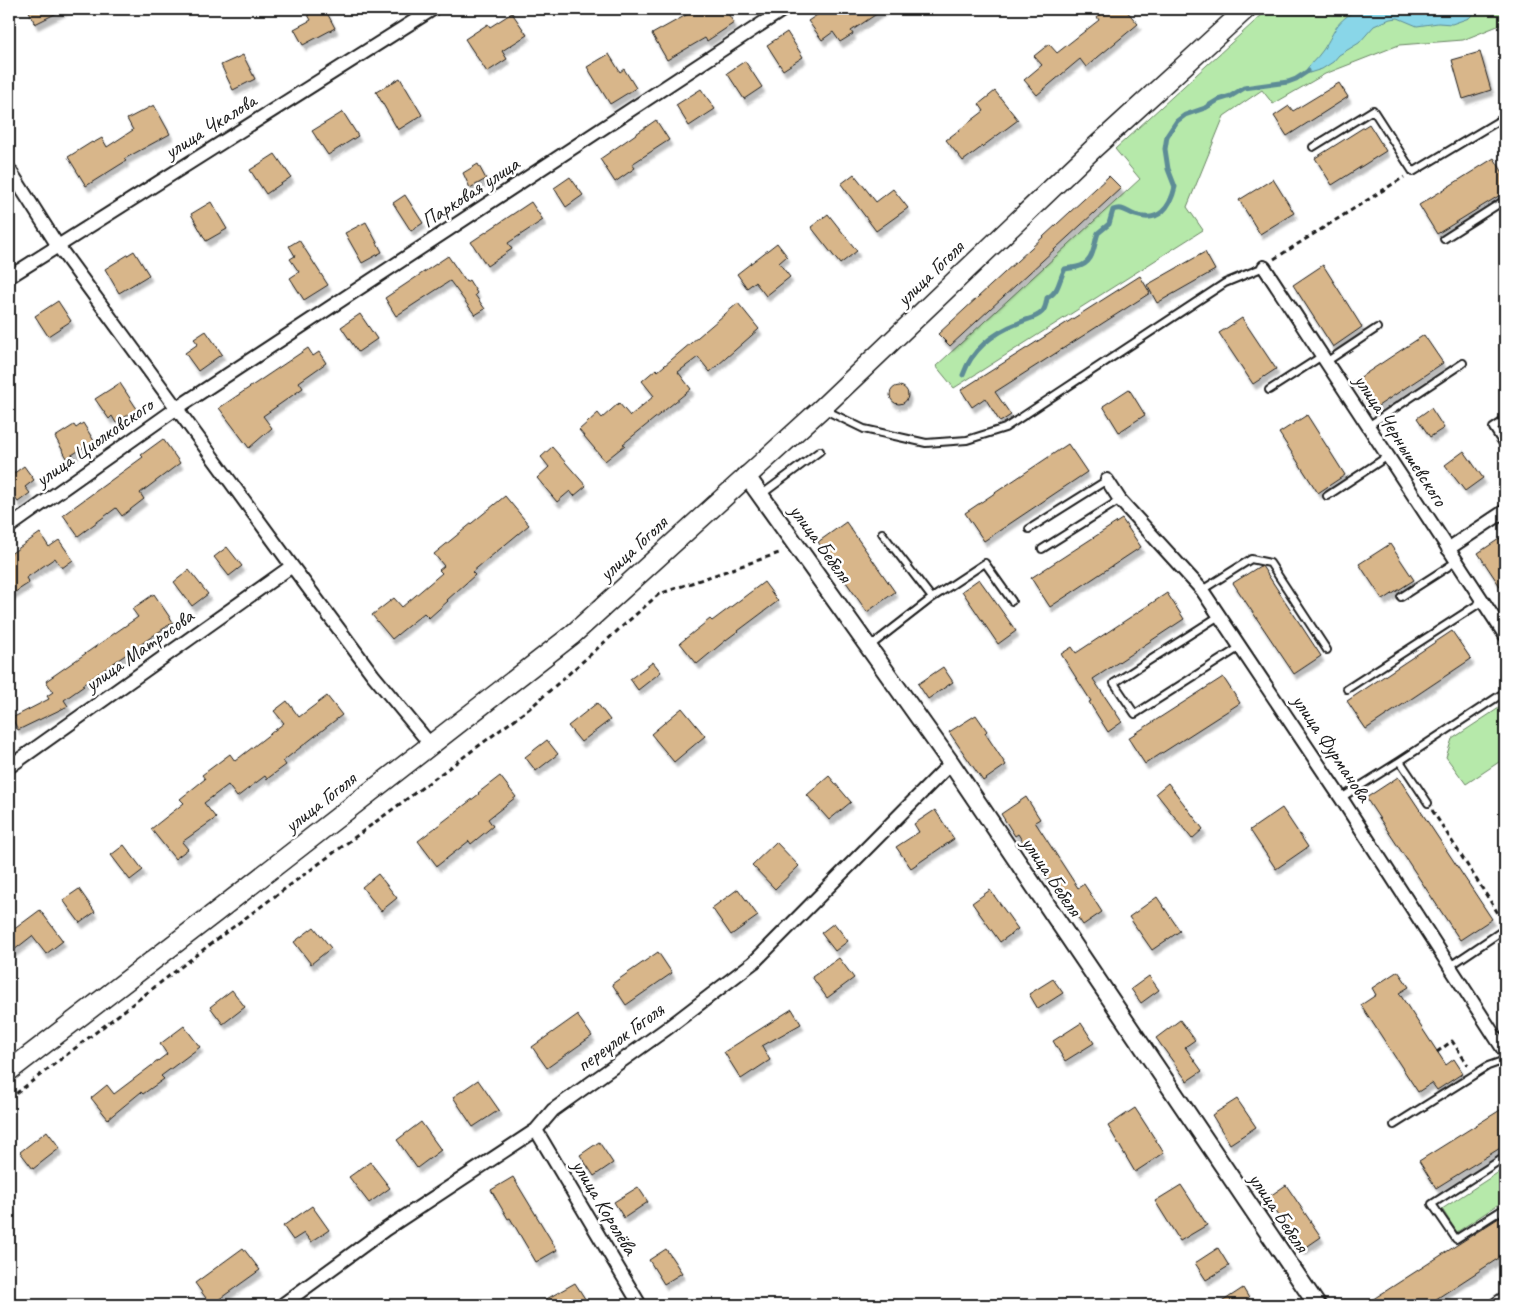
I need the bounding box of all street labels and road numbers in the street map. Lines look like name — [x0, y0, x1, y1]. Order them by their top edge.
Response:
street label: улица Чкалова — [158, 86, 263, 165]
street label: Парковая улица — [416, 150, 526, 233]
street label: улица Гоголя — [889, 233, 971, 313]
street label: улица Чернышевского — [1347, 367, 1454, 512]
street label: улица Циолковского — [28, 390, 160, 493]
street label: улица Бебеля — [783, 497, 859, 589]
street label: улица Гоголя — [592, 509, 674, 587]
street label: улица Матросова — [78, 602, 200, 698]
street label: улица Фурманова — [1285, 688, 1379, 808]
street label: улица Гоголя — [277, 765, 362, 839]
street label: улица Бебеля — [1015, 830, 1089, 922]
street label: переулок Гоголя — [571, 996, 670, 1077]
street label: улица Королёва — [565, 1153, 645, 1261]
street label: улица Бебеля — [1242, 1166, 1316, 1258]

